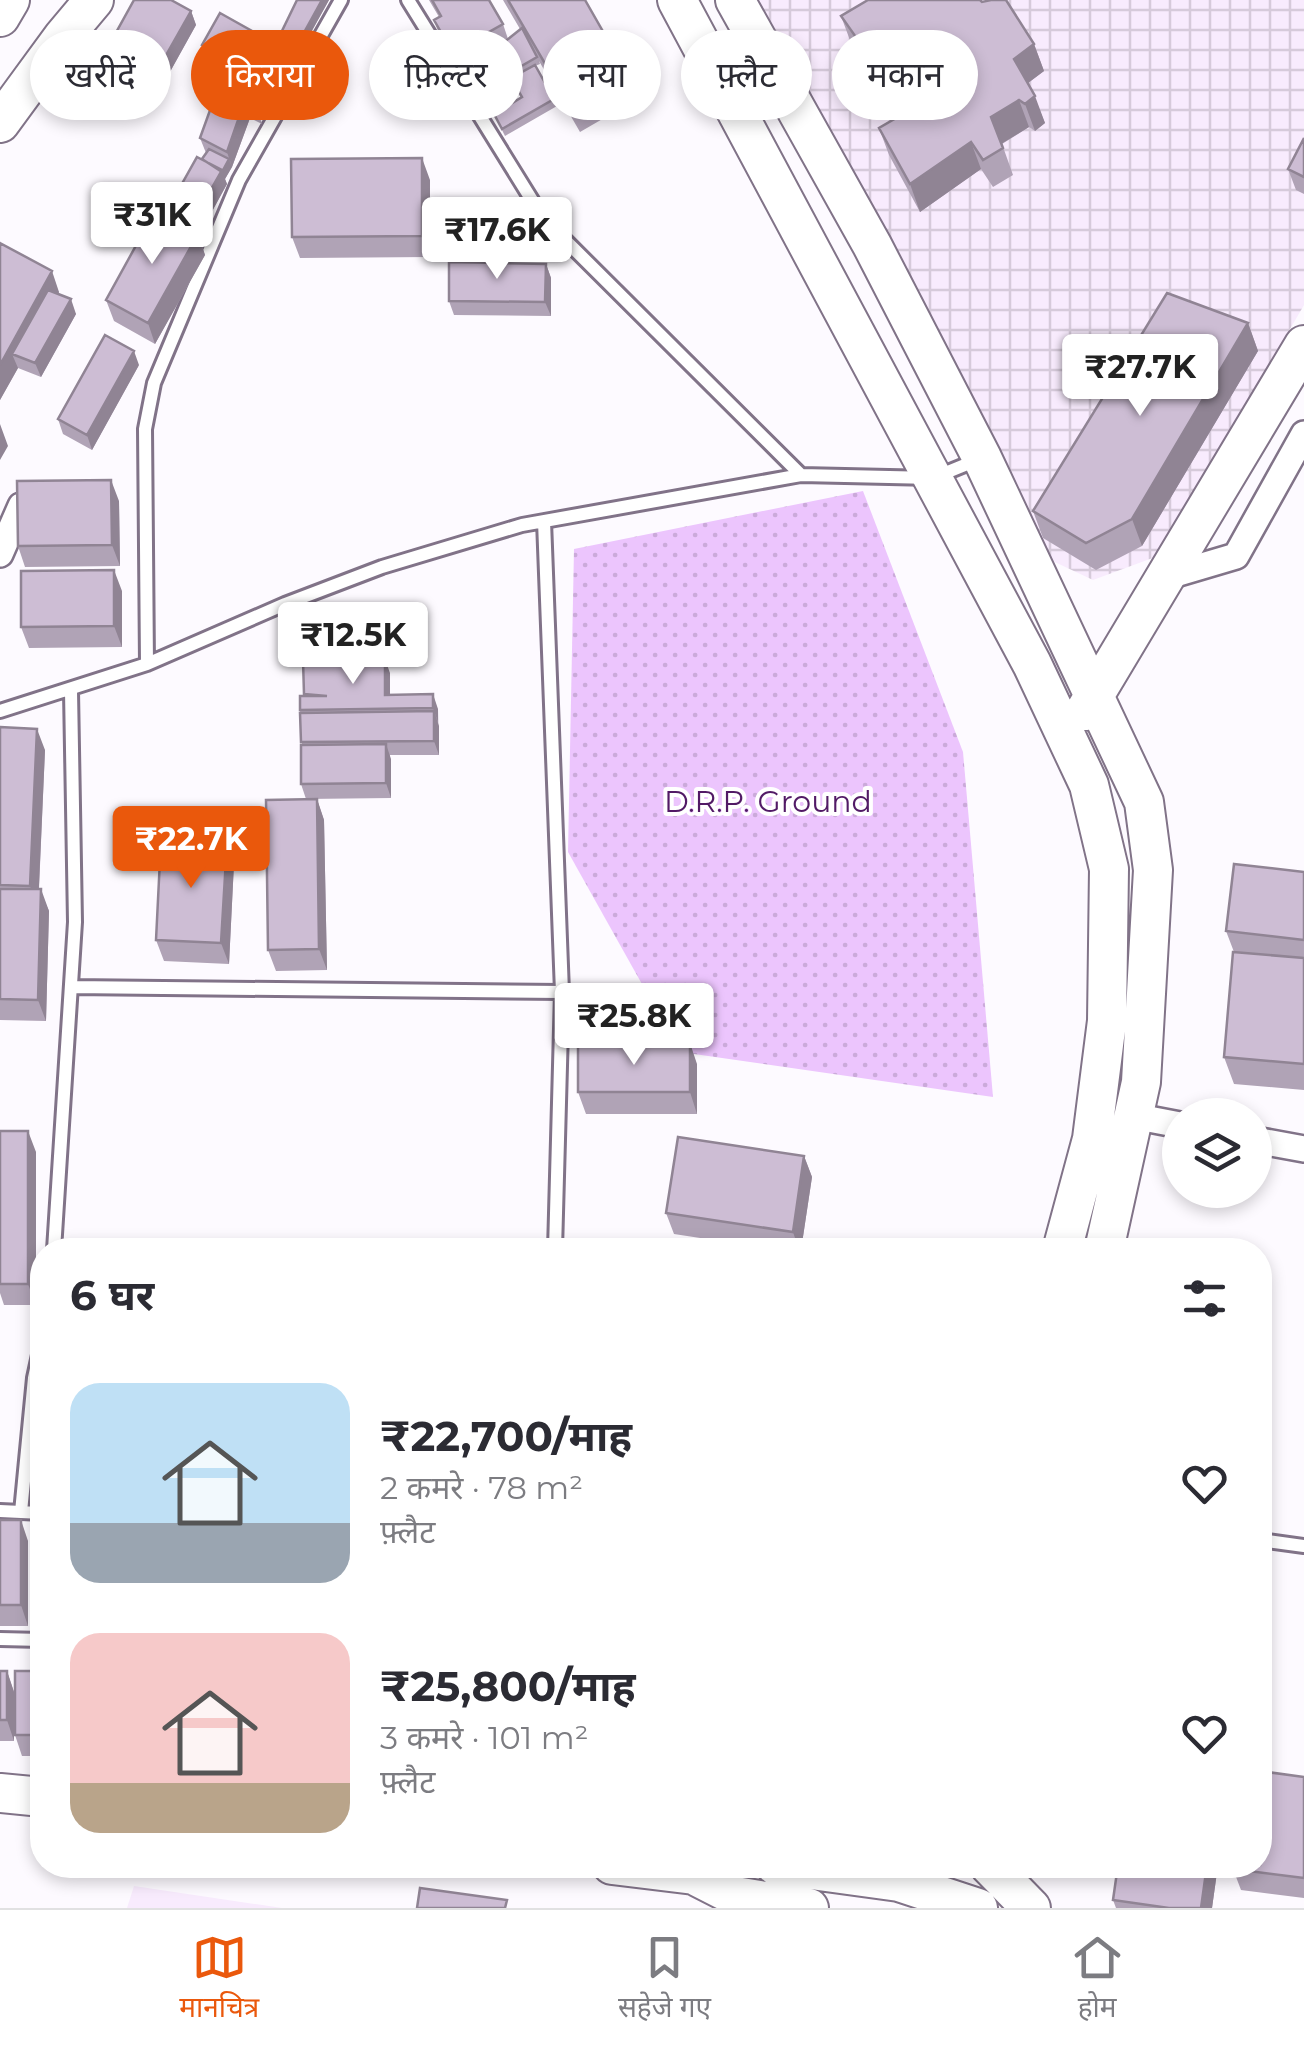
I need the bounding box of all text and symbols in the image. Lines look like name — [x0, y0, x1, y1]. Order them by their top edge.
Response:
chip: खरीदें — [30, 30, 171, 120]
chip: किराया — [191, 30, 349, 120]
chip: फ़िल्टर — [369, 30, 523, 120]
chip: नया — [543, 30, 661, 120]
chip: फ़्लैट — [681, 30, 812, 120]
chip: मकान — [832, 30, 978, 120]
pin: ₹31K — [93, 182, 211, 267]
text: ₹31K — [113, 195, 191, 234]
pin: ₹17.6K — [416, 197, 578, 282]
text: ₹17.6K — [444, 210, 550, 249]
pin: ₹27.7K — [1059, 334, 1221, 419]
text: ₹27.7K — [1084, 347, 1196, 386]
pin: ₹12.5K — [272, 602, 434, 687]
text: ₹12.5K — [300, 615, 406, 654]
park label: D.R.P. Ground — [664, 783, 872, 820]
pin: ₹22.7K — [110, 806, 272, 891]
text: ₹22.7K — [135, 819, 247, 858]
pin: ₹25.8K — [553, 983, 715, 1068]
text: ₹25.8K — [577, 996, 691, 1035]
map controls — [1162, 1098, 1272, 1208]
button: layers — [1162, 1098, 1272, 1208]
text: 6 घर — [70, 1269, 154, 1321]
icon: filters — [1177, 1271, 1232, 1326]
text: ₹22,700/माह — [380, 1410, 632, 1462]
icon: home — [150, 1423, 270, 1543]
icon: heart — [1177, 1456, 1232, 1511]
text: 2 कमरे · 78 m² — [380, 1468, 583, 1507]
text: फ़्लैट — [380, 1512, 435, 1551]
text: ₹25,800/माह — [380, 1660, 636, 1712]
icon: home — [150, 1673, 270, 1793]
icon: heart — [1177, 1706, 1232, 1761]
text: 3 कमरे · 101 m² — [380, 1718, 588, 1757]
text: फ़्लैट — [380, 1762, 435, 1801]
tab: मानचित्र — [179, 1930, 259, 2028]
tab: सहेजे गए — [618, 1930, 711, 2028]
tab: होम — [1070, 1930, 1125, 2028]

